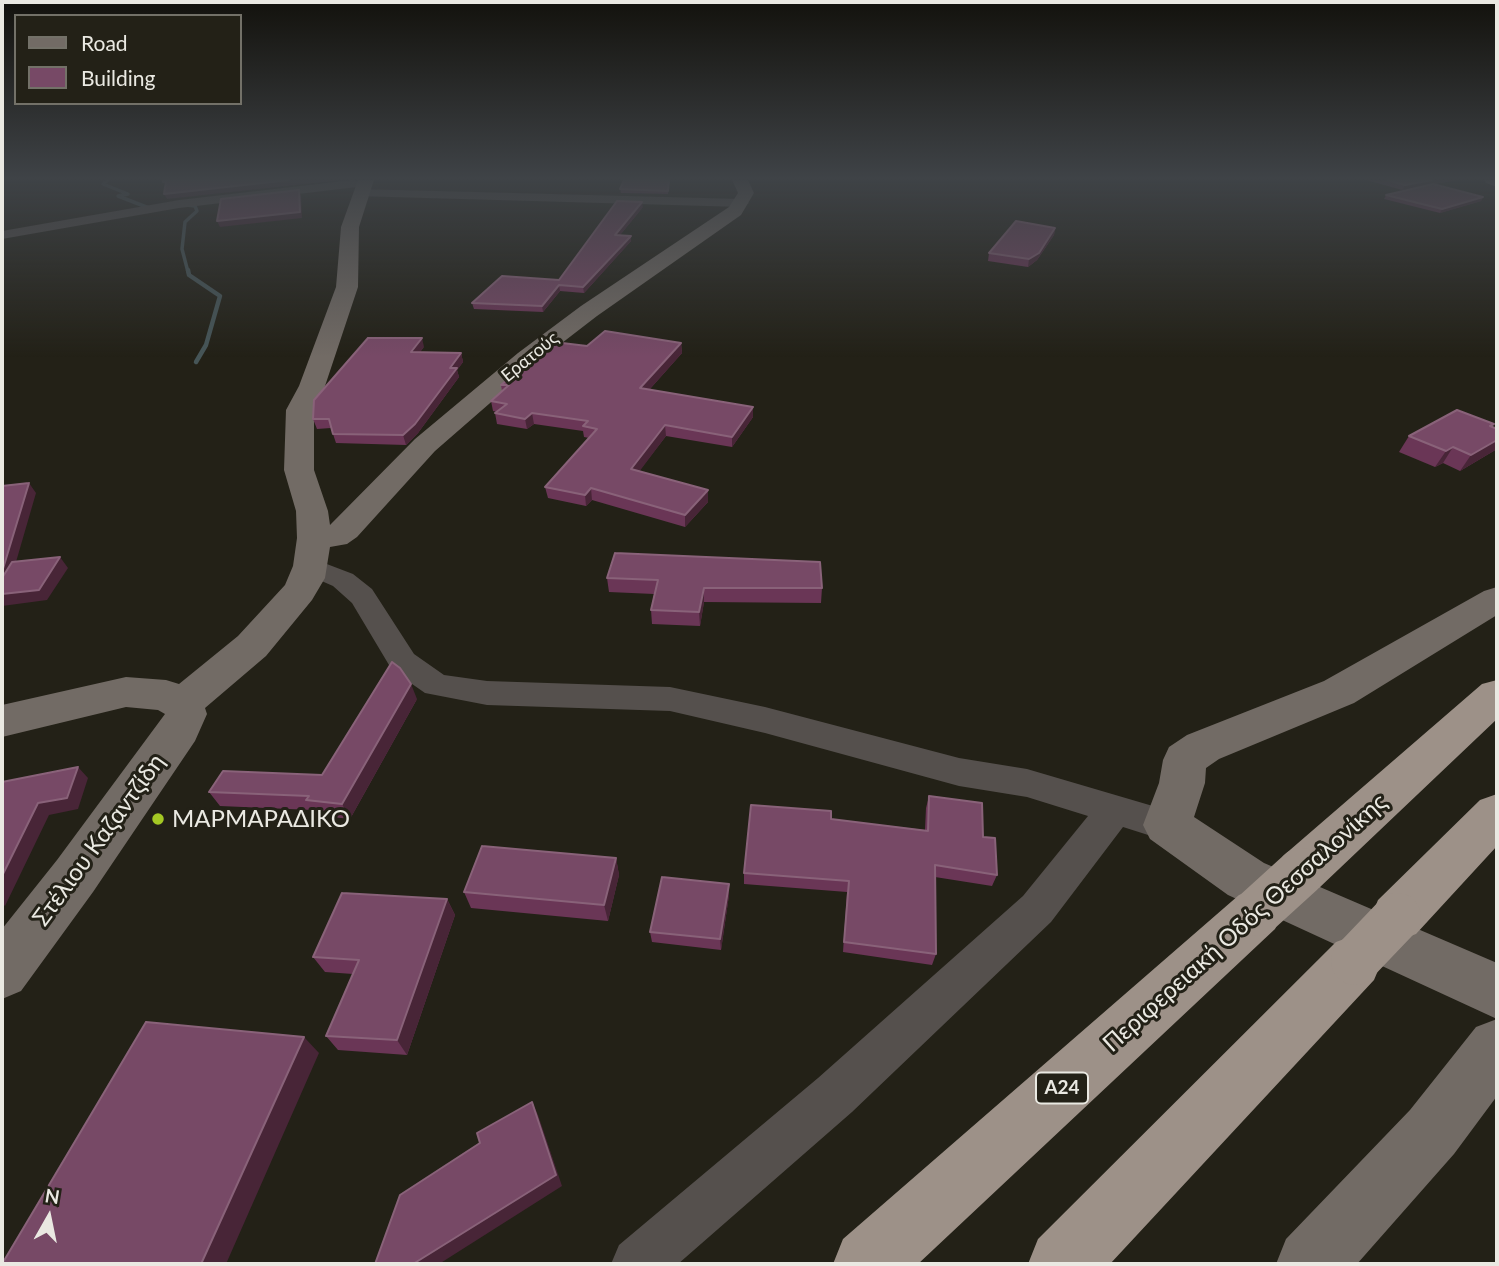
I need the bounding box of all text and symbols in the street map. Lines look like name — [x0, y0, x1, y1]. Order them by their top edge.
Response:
legend — [14, 14, 242, 105]
text: Road — [81, 30, 128, 55]
text: Building — [81, 65, 156, 90]
street label: Ερατούς — [497, 327, 563, 387]
street label: Στέλιου Καζαντζίδη — [27, 748, 171, 932]
street label: Περιφερειακή Οδός Θεσσαλονίκης — [1097, 788, 1393, 1058]
place label: ΜΑΡΜΑΡΑΔΙΚΟ — [172, 805, 350, 833]
marker: ΜΑΡΜΑΡΑΔΙΚΟ — [150, 811, 166, 827]
road number: Α24 — [1036, 1072, 1088, 1104]
north arrow — [14, 1182, 84, 1252]
text: N — [43, 1183, 61, 1208]

